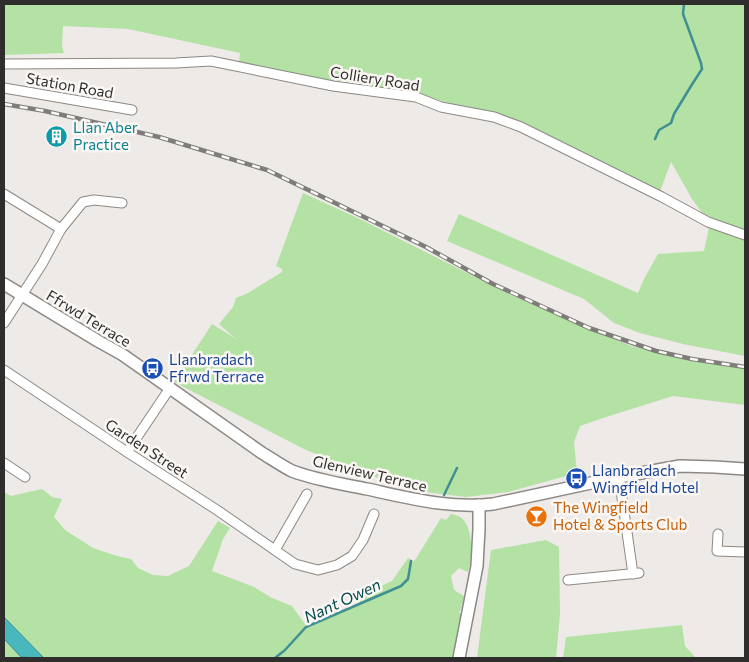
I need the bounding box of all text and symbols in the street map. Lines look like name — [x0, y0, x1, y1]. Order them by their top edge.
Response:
street label: Colliery Road — [329, 62, 421, 94]
street label: Station Road — [25, 68, 115, 102]
place label: Llan Aber Practice — [73, 118, 138, 153]
building icon: Llan Aber Practice — [45, 124, 69, 148]
street label: Ffrwd Terrace — [44, 286, 135, 350]
place label: Llanbradach Ffrwd Terrace — [169, 350, 264, 385]
bus stop icon: Llanbradach Ffrwd Terrace — [141, 356, 165, 380]
street label: Garden Street — [102, 415, 192, 481]
street label: Glenview Terrace — [311, 451, 429, 495]
place label: Llanbradach Wingfield Hotel — [592, 461, 699, 496]
bus stop icon: Llanbradach Wingfield Hotel — [564, 467, 588, 491]
place label: The Wingfield Hotel & Sports Club — [553, 498, 688, 533]
bar icon: The Wingfield Hotel & Sports Club — [525, 504, 549, 528]
water label: Nant Owen — [301, 574, 383, 626]

